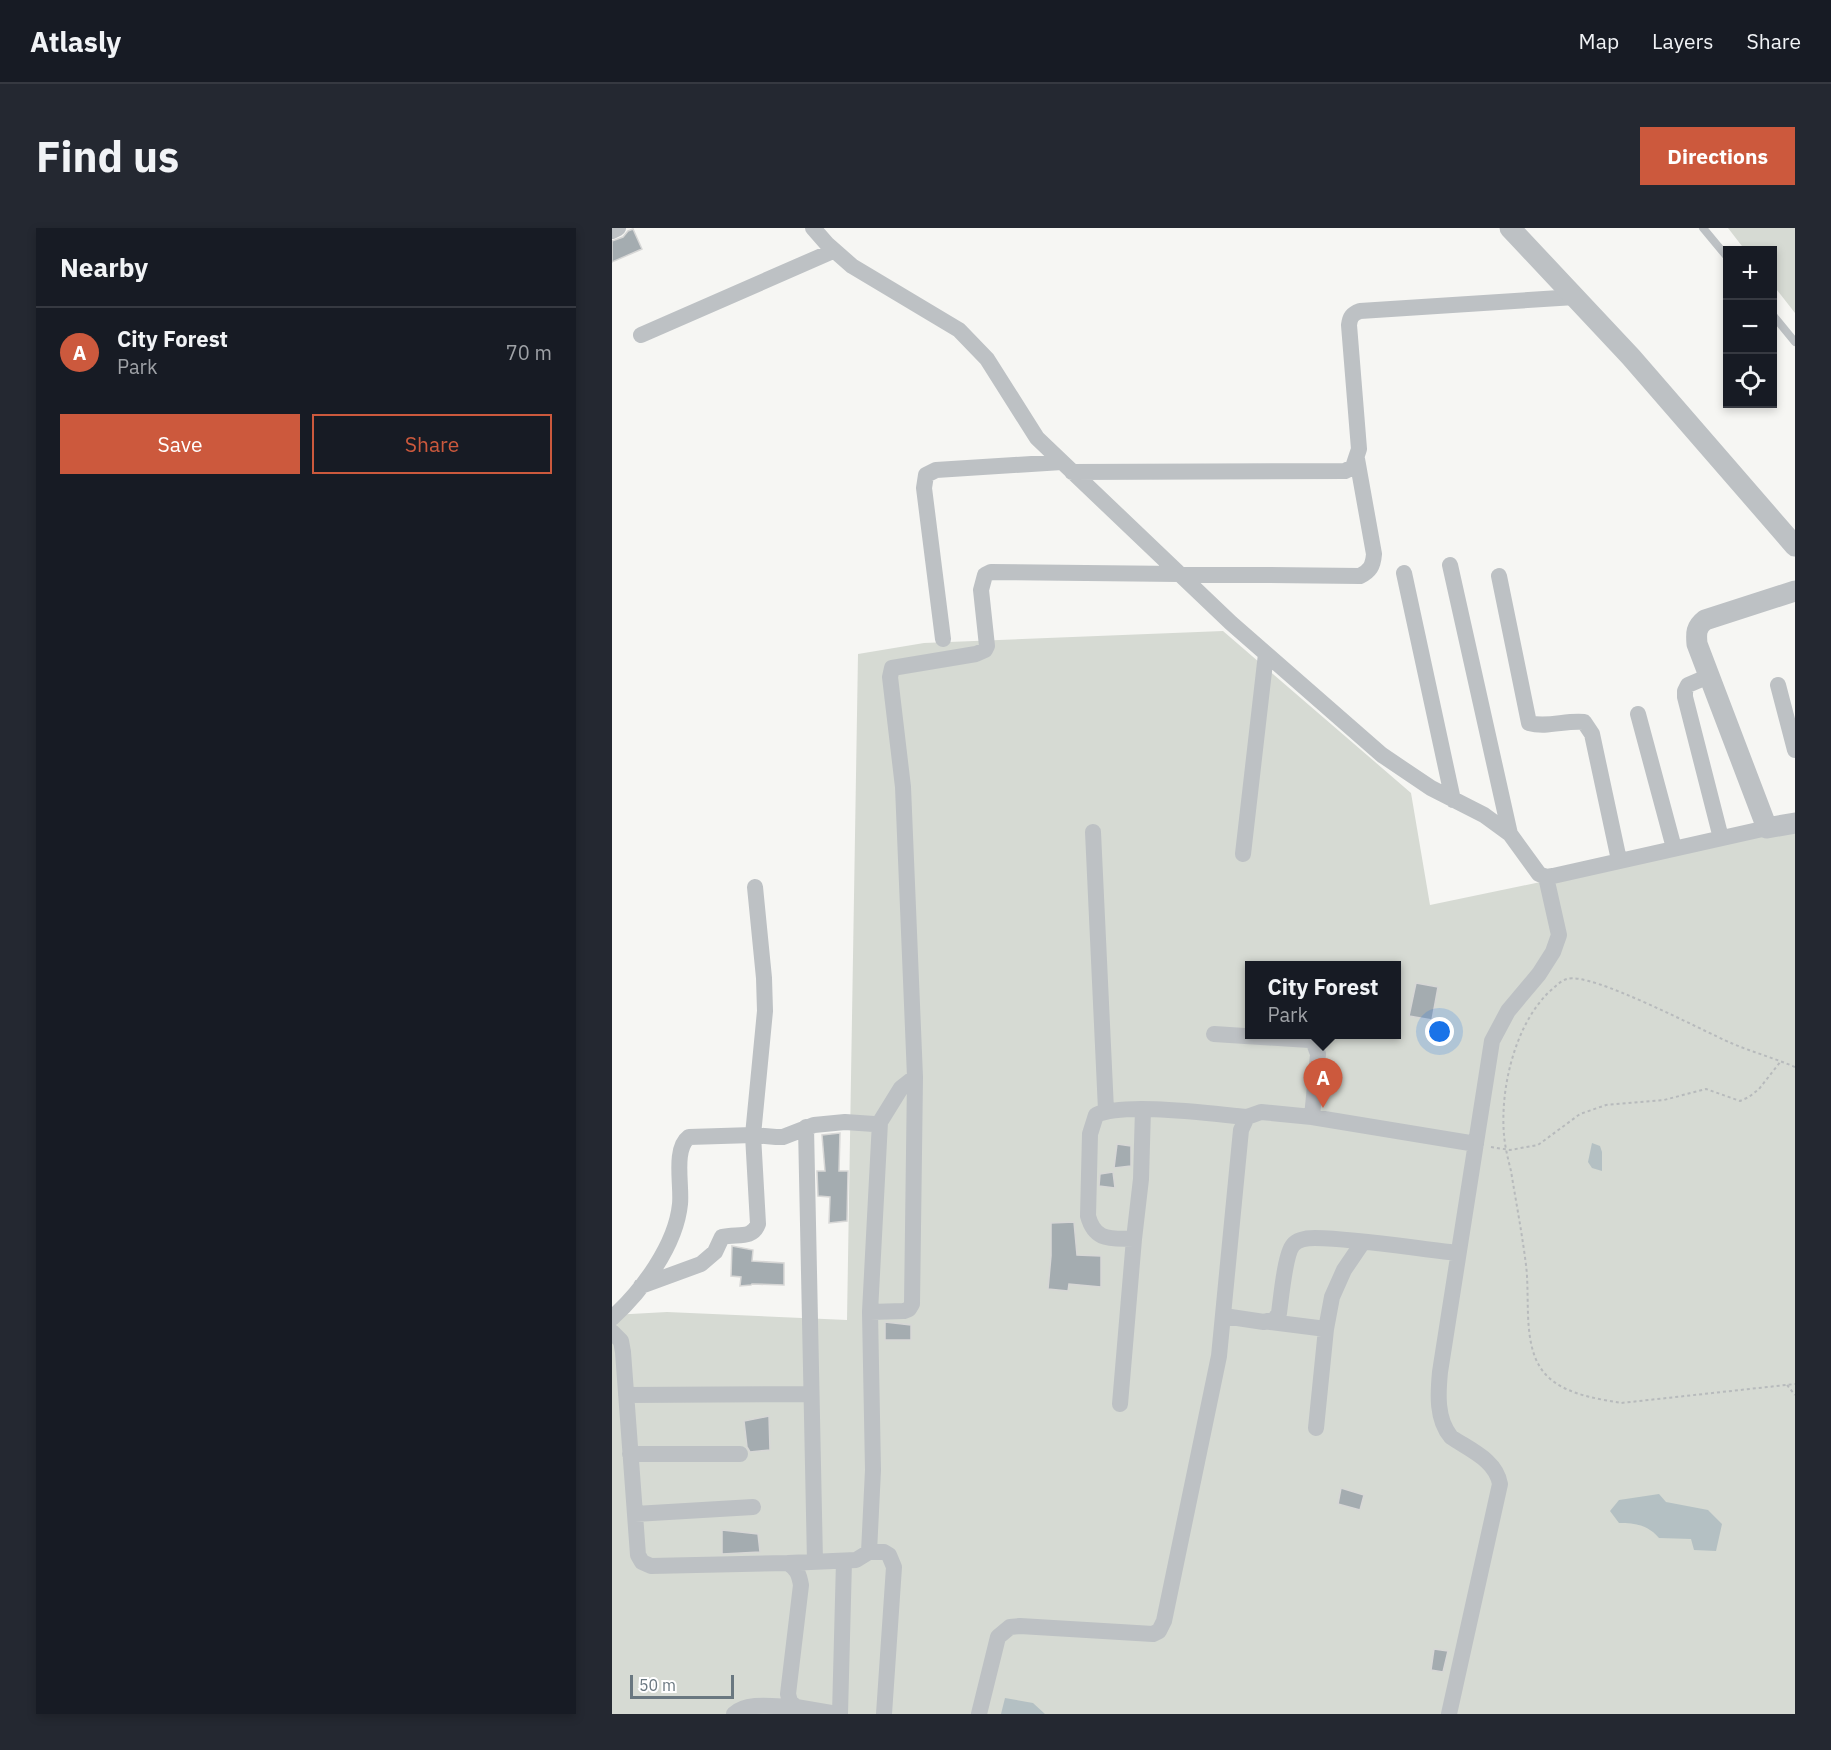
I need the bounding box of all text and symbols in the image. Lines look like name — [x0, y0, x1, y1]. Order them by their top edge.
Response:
text: Atlasly — [30, 23, 121, 60]
text: Map — [1579, 27, 1619, 55]
text: Layers — [1652, 27, 1714, 55]
text: Share — [1747, 27, 1801, 55]
button: Directions — [1640, 127, 1795, 185]
text: Find us — [36, 129, 179, 184]
map controls — [1723, 246, 1777, 408]
button: + — [1723, 246, 1777, 300]
text: Nearby — [60, 250, 148, 284]
button: − — [1723, 300, 1777, 354]
text: City Forest — [117, 324, 228, 353]
text: A — [73, 339, 86, 366]
text: 70 m — [506, 339, 552, 366]
text: Park — [117, 353, 157, 380]
button: locate — [1723, 354, 1777, 408]
button: Save — [60, 414, 300, 474]
button: Share — [312, 414, 552, 474]
popup — [1245, 961, 1401, 1039]
text: City Forest — [1267, 972, 1379, 1001]
text: Park — [1267, 1001, 1308, 1028]
your location — [1425, 1017, 1454, 1046]
pin: A — [1304, 1058, 1342, 1108]
scale bar — [630, 1672, 734, 1700]
text: 50 m — [639, 1675, 676, 1695]

